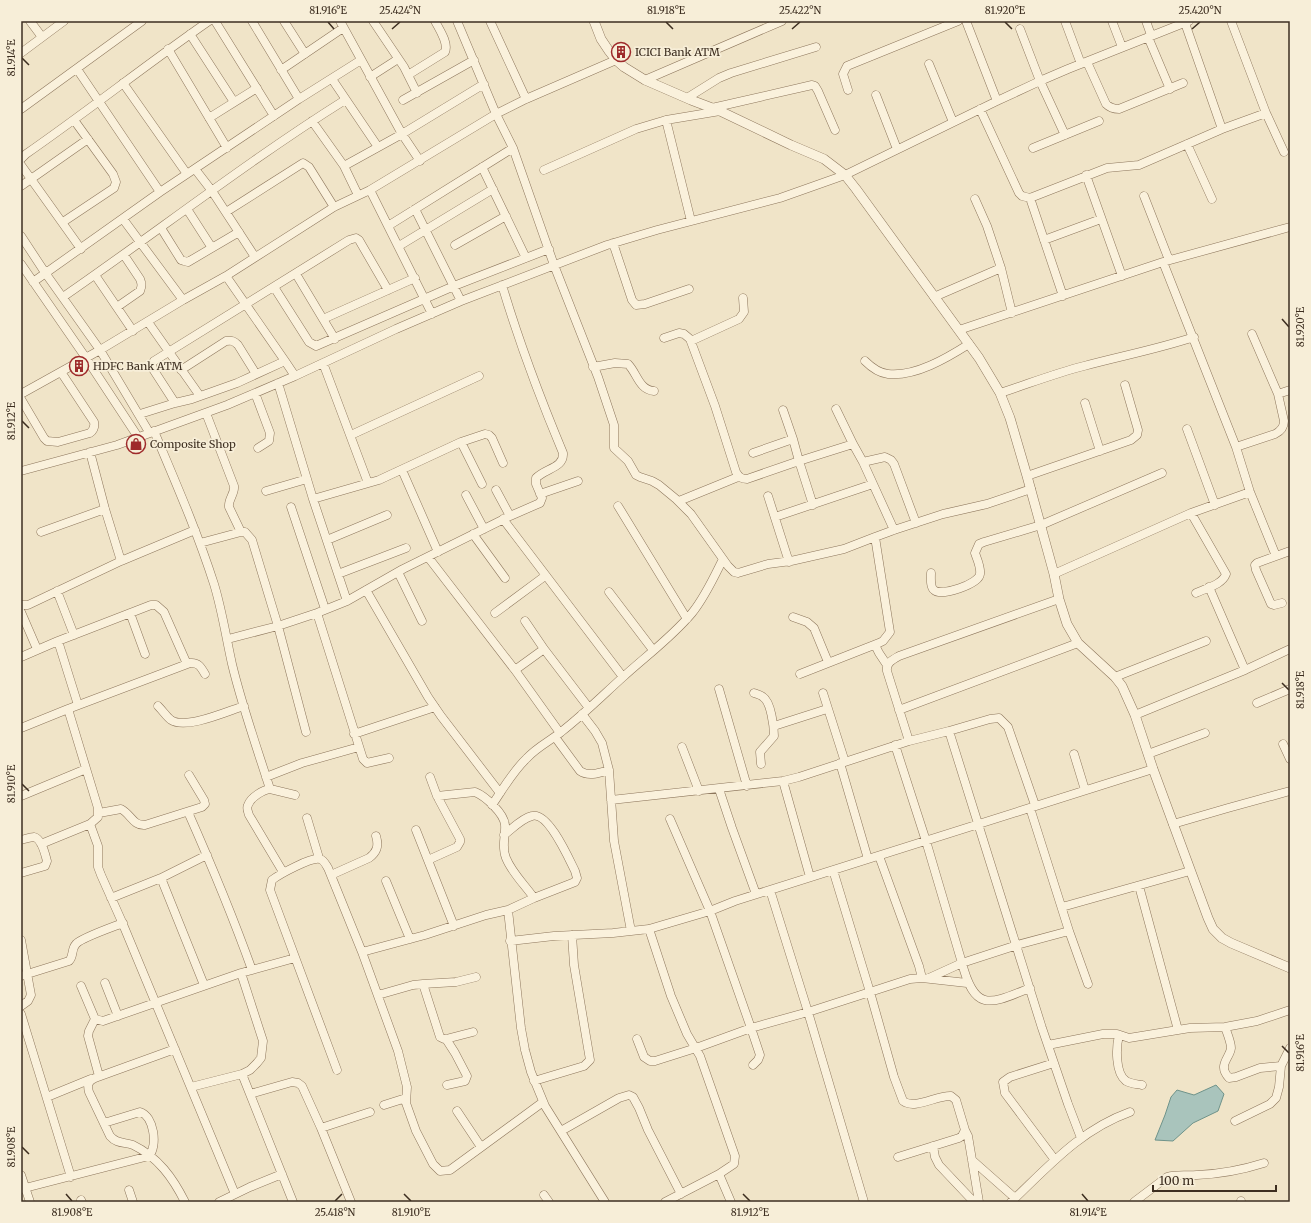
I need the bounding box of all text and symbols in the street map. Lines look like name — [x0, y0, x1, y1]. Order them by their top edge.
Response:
text: 81.916°E — [309, 4, 347, 17]
text: 25.424°N — [379, 4, 421, 17]
text: 81.918°E — [647, 4, 686, 17]
text: 25.422°N — [779, 4, 821, 17]
text: 81.920°E — [985, 4, 1026, 17]
text: 25.420°N — [1179, 4, 1222, 17]
text: 81.914°E — [5, 39, 18, 77]
building icon: ICICI Bank ATM — [610, 41, 632, 63]
place label: ICICI Bank ATM — [635, 45, 720, 59]
text: 81.920°E — [1294, 306, 1307, 347]
building icon: HDFC Bank ATM — [68, 355, 90, 377]
place label: HDFC Bank ATM — [93, 359, 182, 373]
text: 81.912°E — [5, 401, 18, 440]
shop icon: Composite Shop — [125, 433, 147, 455]
place label: Composite Shop — [150, 437, 236, 451]
text: 81.918°E — [1294, 670, 1307, 709]
text: 81.910°E — [5, 764, 18, 803]
text: 81.916°E — [1294, 1034, 1307, 1072]
text: 81.908°E — [5, 1126, 18, 1167]
scale bar — [1153, 1167, 1276, 1193]
text: 100 m — [1159, 1173, 1194, 1188]
text: 81.908°E — [52, 1206, 93, 1219]
text: 25.418°N — [315, 1206, 356, 1219]
text: 81.910°E — [392, 1206, 431, 1219]
text: 81.912°E — [731, 1206, 770, 1219]
text: 81.914°E — [1069, 1206, 1107, 1219]

